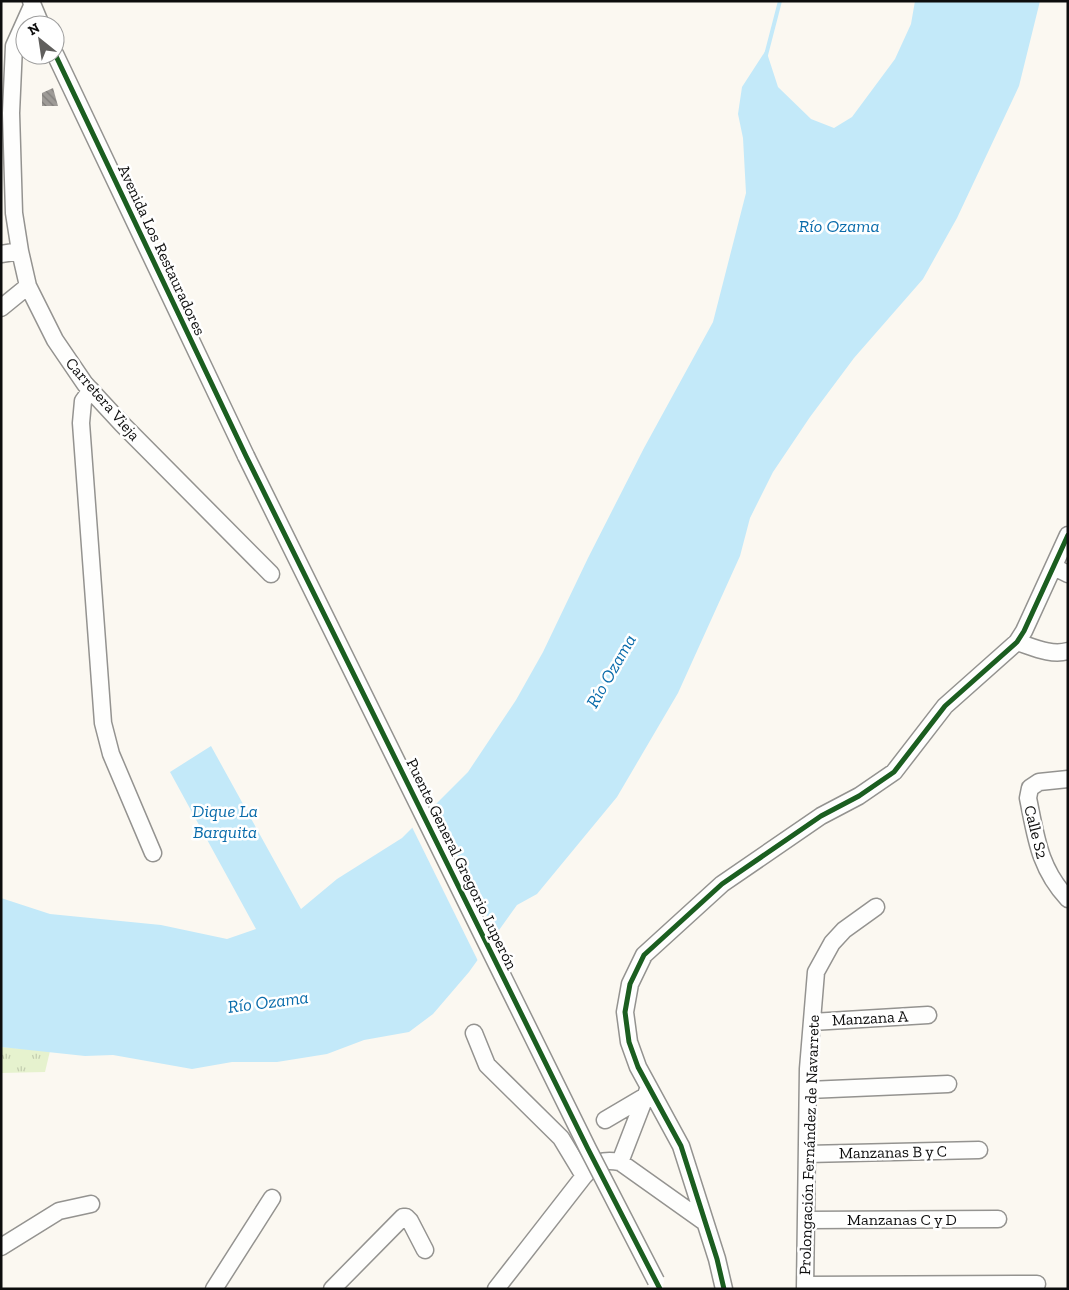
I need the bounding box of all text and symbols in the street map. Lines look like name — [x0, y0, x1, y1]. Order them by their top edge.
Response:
north arrow — [15, 15, 65, 65]
text: N — [25, 19, 43, 39]
street label: Avenida Los Restauradores — [114, 162, 210, 338]
water label: Río Ozama — [798, 215, 880, 237]
street label: Carretera Vieja — [62, 354, 144, 445]
water label: Río Ozama — [581, 630, 641, 712]
street label: Puente General Gregorio Luperón — [402, 755, 522, 974]
water label: Dique La Barquita — [192, 800, 258, 843]
street label: Calle S2 — [1020, 803, 1052, 861]
water label: Río Ozama — [226, 986, 310, 1018]
street label: Manzana A — [831, 1006, 909, 1029]
street label: Prolongación Fernández de Navarrete — [795, 1015, 823, 1275]
street label: Manzanas B y C — [839, 1142, 947, 1162]
street label: Manzanas C y D — [847, 1210, 957, 1229]

